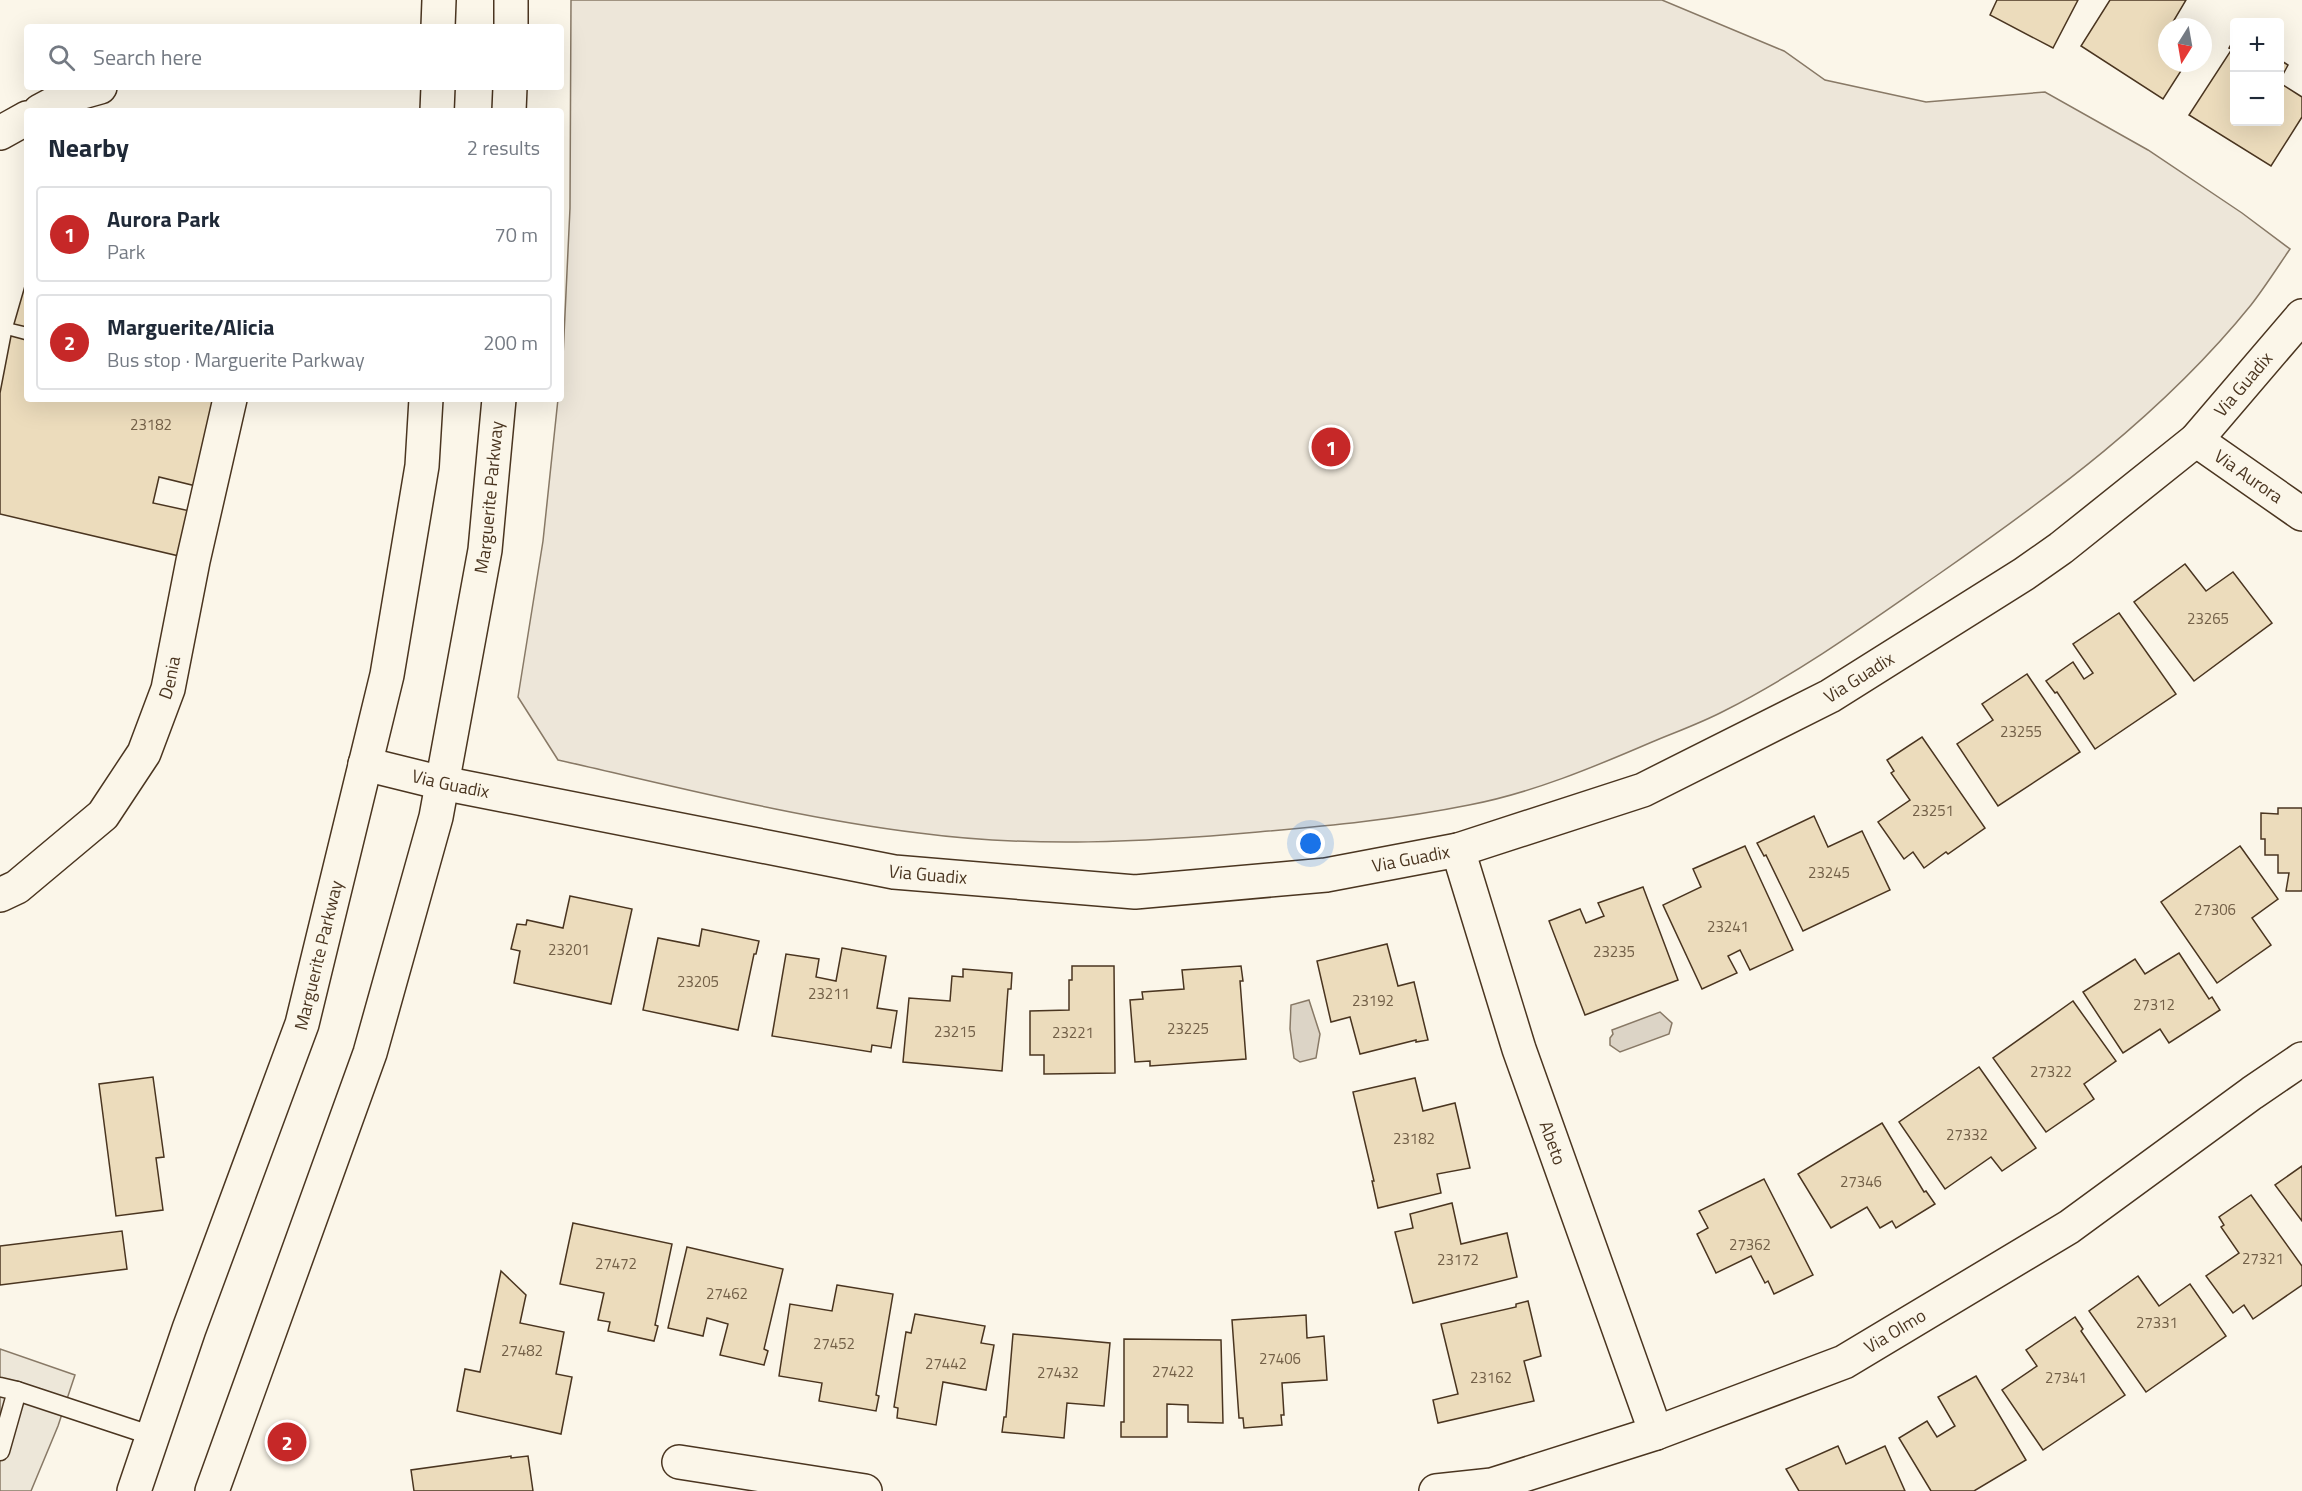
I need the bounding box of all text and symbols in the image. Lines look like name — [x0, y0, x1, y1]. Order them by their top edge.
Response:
north arrow — [2158, 18, 2212, 72]
map controls — [2230, 18, 2284, 126]
button: + — [2230, 18, 2284, 72]
search box — [24, 24, 564, 90]
text: Search here — [93, 40, 202, 74]
icon: search — [45, 41, 78, 74]
button: − — [2230, 72, 2284, 126]
text: Nearby — [48, 128, 129, 167]
text: 2 results — [467, 132, 540, 163]
text: Aurora Park — [107, 202, 220, 236]
text: 1 — [64, 219, 75, 250]
text: 70 m — [494, 219, 538, 250]
text: Park — [107, 236, 145, 267]
text: Marguerite/Alicia — [107, 310, 275, 344]
text: 2 — [64, 327, 75, 358]
text: 200 m — [483, 327, 538, 358]
text: Bus stop · Marguerite Parkway — [107, 344, 365, 375]
street label: Via Guadix — [2207, 345, 2279, 423]
house number: 23182 — [130, 413, 172, 436]
street label: Marguerite Parkway — [467, 419, 510, 576]
pin: 1 — [1312, 424, 1350, 470]
street label: Via Aurora — [2209, 443, 2289, 510]
house number: 23265 — [2187, 607, 2229, 630]
street label: Via Guadix — [1818, 645, 1899, 710]
street label: Denia — [151, 654, 187, 703]
house number: 23255 — [2000, 720, 2042, 743]
street label: Via Guadix — [409, 762, 492, 805]
house number: 23251 — [1912, 799, 1954, 822]
your location — [1296, 829, 1325, 858]
street label: Via Guadix — [1370, 838, 1452, 879]
street label: Via Guadix — [886, 857, 968, 891]
house number: 23245 — [1808, 861, 1850, 884]
street label: Marguerite Parkway — [287, 877, 350, 1033]
house number: 27306 — [2194, 898, 2236, 921]
house number: 23241 — [1707, 915, 1749, 938]
house number: 23201 — [548, 938, 590, 961]
house number: 23235 — [1593, 940, 1635, 963]
house number: 23205 — [677, 970, 719, 993]
house number: 23211 — [808, 982, 850, 1005]
house number: 23192 — [1352, 989, 1394, 1012]
house number: 27312 — [2133, 993, 2175, 1016]
house number: 23225 — [1167, 1017, 1209, 1040]
house number: 23215 — [934, 1020, 976, 1043]
house number: 23221 — [1052, 1021, 1094, 1044]
house number: 27322 — [2030, 1060, 2072, 1083]
street label: Abeto — [1533, 1117, 1573, 1169]
house number: 27332 — [1946, 1123, 1988, 1146]
house number: 23182 — [1393, 1127, 1435, 1150]
house number: 27346 — [1840, 1170, 1882, 1193]
house number: 27362 — [1729, 1233, 1771, 1256]
house number: 27321 — [2242, 1247, 2284, 1270]
house number: 23172 — [1437, 1248, 1479, 1271]
house number: 27472 — [595, 1252, 637, 1275]
house number: 27462 — [706, 1282, 748, 1305]
street label: Via Olmo — [1859, 1302, 1931, 1360]
house number: 27331 — [2136, 1311, 2178, 1334]
house number: 27452 — [813, 1332, 855, 1355]
house number: 27482 — [501, 1339, 543, 1362]
house number: 27406 — [1259, 1347, 1301, 1370]
house number: 27442 — [925, 1352, 967, 1375]
house number: 27422 — [1152, 1360, 1194, 1383]
house number: 27432 — [1037, 1361, 1079, 1384]
house number: 23162 — [1470, 1366, 1512, 1389]
house number: 27341 — [2045, 1366, 2087, 1389]
pin: 2 — [268, 1420, 306, 1464]

